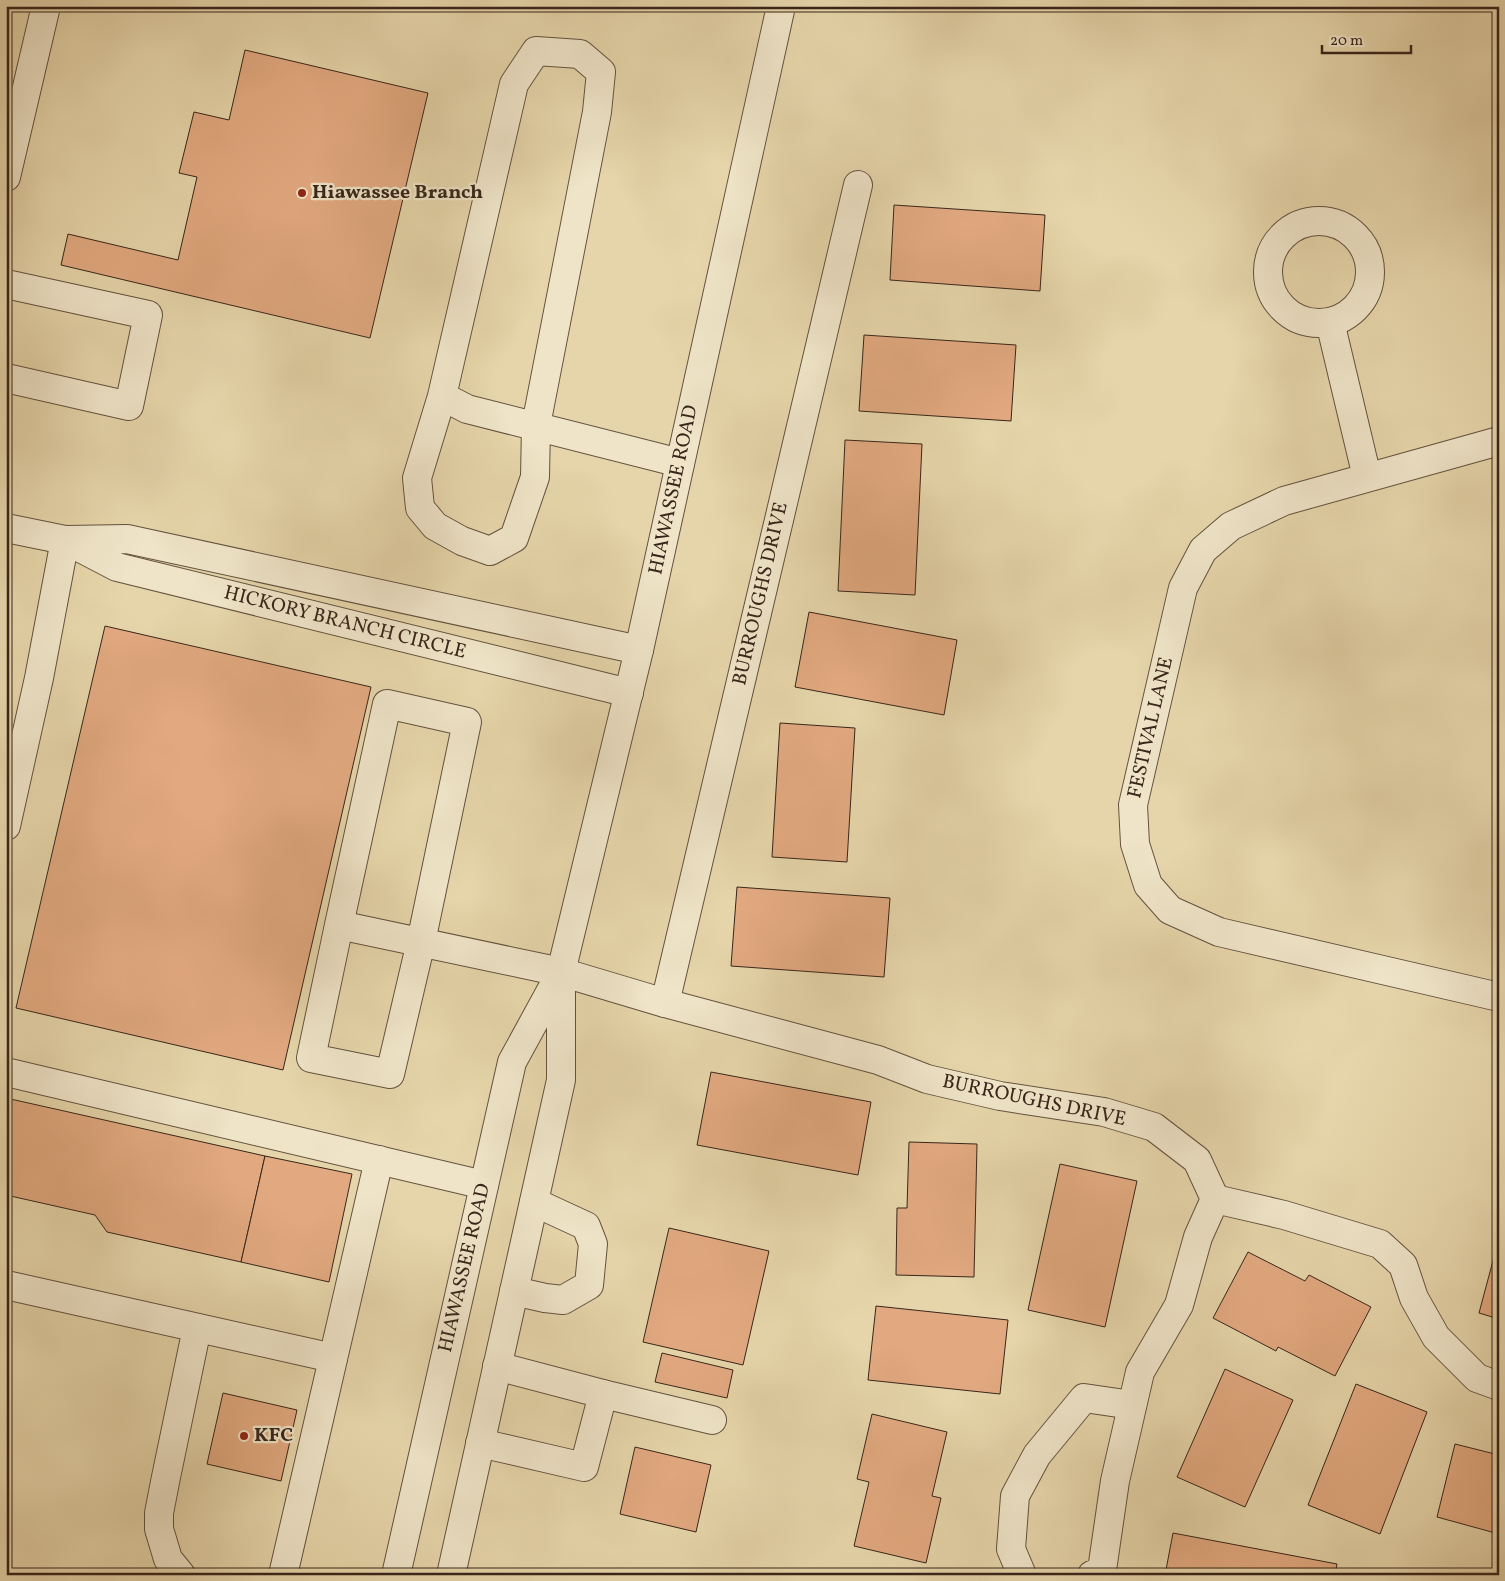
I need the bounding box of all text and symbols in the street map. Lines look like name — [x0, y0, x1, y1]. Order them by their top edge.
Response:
scale bar — [1322, 22, 1411, 54]
text: 20 m — [1330, 31, 1363, 52]
place label: Hiawassee Branch — [312, 179, 483, 207]
marker: Hiawassee Branch — [296, 187, 308, 199]
street label: HIAWASSEE ROAD — [642, 403, 706, 577]
street label: BURROUGHS DRIVE — [726, 500, 796, 688]
street label: HICKORY BRANCH CIRCLE — [221, 579, 469, 667]
street label: FESTIVAL LANE — [1121, 655, 1181, 801]
street label: BURROUGHS DRIVE — [940, 1068, 1128, 1134]
street label: HIAWASSEE ROAD — [432, 1181, 498, 1355]
place label: KFC — [254, 1422, 293, 1450]
marker: KFC — [238, 1430, 250, 1442]

